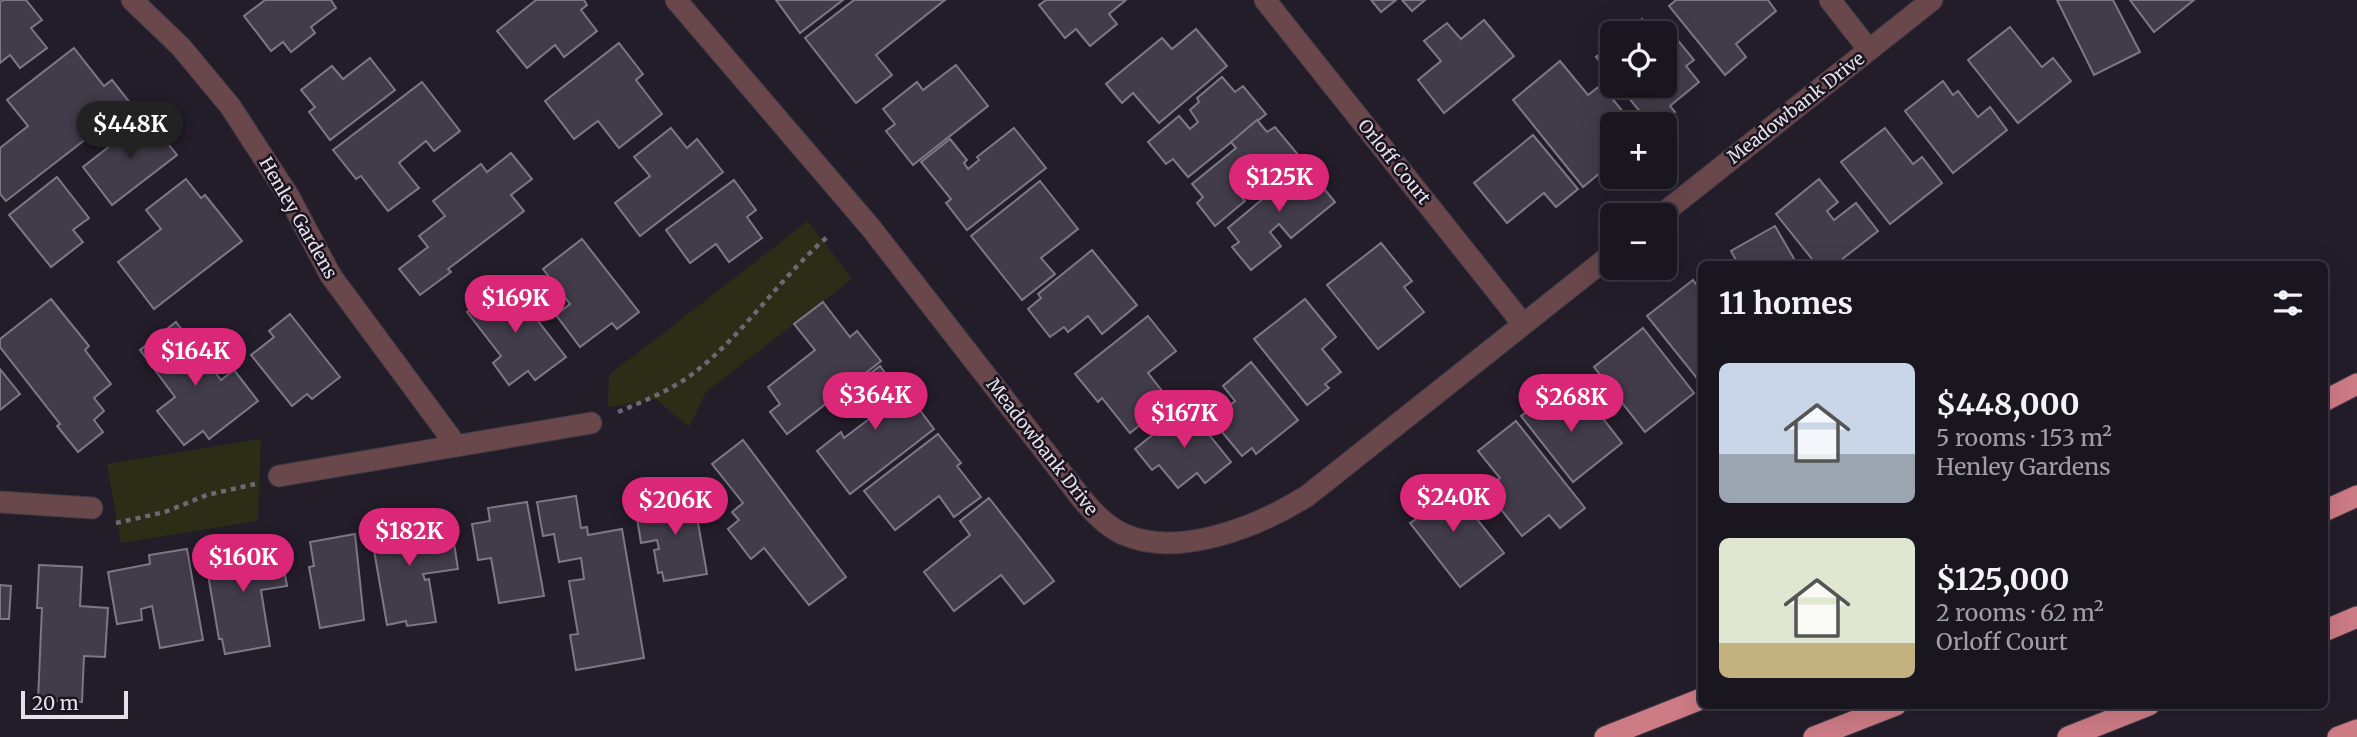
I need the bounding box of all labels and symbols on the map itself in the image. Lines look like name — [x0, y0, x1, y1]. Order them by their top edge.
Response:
street label: Meadowbank Drive — [1722, 47, 1869, 168]
pin: $448K — [81, 102, 179, 161]
street label: Orloff Court — [1353, 114, 1436, 209]
street label: Henley Gardens — [254, 153, 343, 283]
pin: $125K — [1230, 154, 1328, 214]
pin: $169K — [466, 276, 564, 335]
pin: $164K — [146, 328, 244, 388]
pin: $364K — [826, 372, 924, 432]
street label: Meadowbank Drive — [982, 373, 1103, 520]
pin: $268K — [1522, 374, 1620, 434]
pin: $167K — [1135, 391, 1233, 450]
pin: $240K — [1404, 475, 1502, 534]
pin: $206K — [626, 477, 724, 537]
pin: $182K — [360, 508, 458, 568]
pin: $160K — [194, 534, 292, 594]
scale bar — [21, 688, 128, 720]

